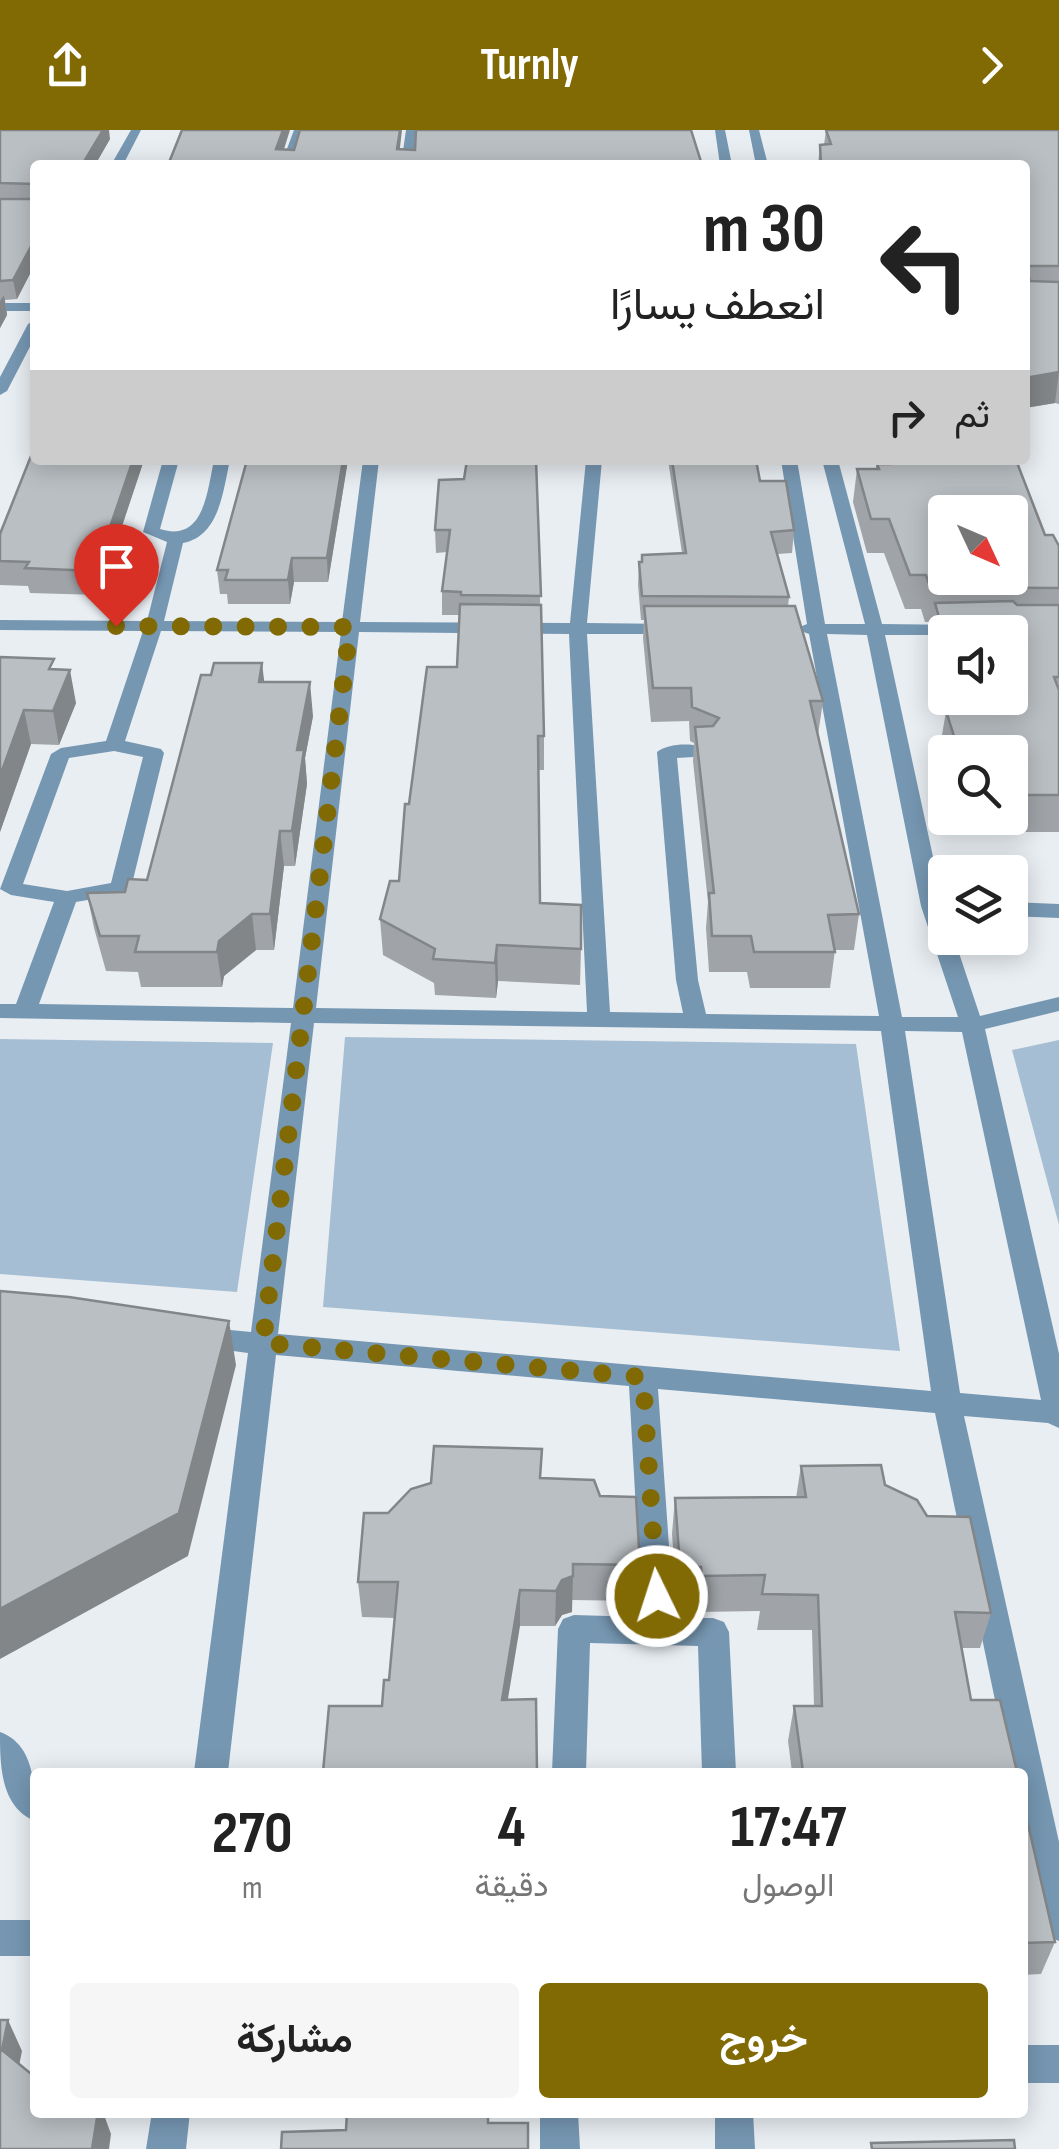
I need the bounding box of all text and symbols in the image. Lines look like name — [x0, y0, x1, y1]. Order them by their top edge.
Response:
icon: share — [40, 38, 95, 93]
text: Turnly — [480, 38, 579, 93]
icon: forward — [964, 38, 1019, 93]
text: 30 m — [703, 188, 825, 272]
icon: left — [860, 200, 990, 330]
text: انعطف يسارًا — [610, 278, 825, 333]
icon: right — [879, 390, 934, 445]
text: ثم — [954, 393, 990, 438]
north arrow — [928, 495, 1028, 595]
map controls — [928, 495, 1028, 955]
pin — [74, 524, 159, 627]
icon: arrive — [89, 539, 144, 594]
button: sound — [928, 615, 1028, 715]
button: search — [928, 735, 1028, 835]
button: layers — [928, 855, 1028, 955]
position arrow — [605, 1544, 709, 1648]
text: 4 — [498, 1792, 526, 1864]
text: 17:47 — [730, 1792, 846, 1864]
text: 270 — [212, 1798, 293, 1870]
text: دقيقة — [475, 1867, 549, 1906]
text: الوصول — [742, 1867, 834, 1906]
text: m — [242, 1869, 263, 1908]
button: مشاركة — [70, 1983, 519, 2098]
button: خروج — [539, 1983, 988, 2098]

